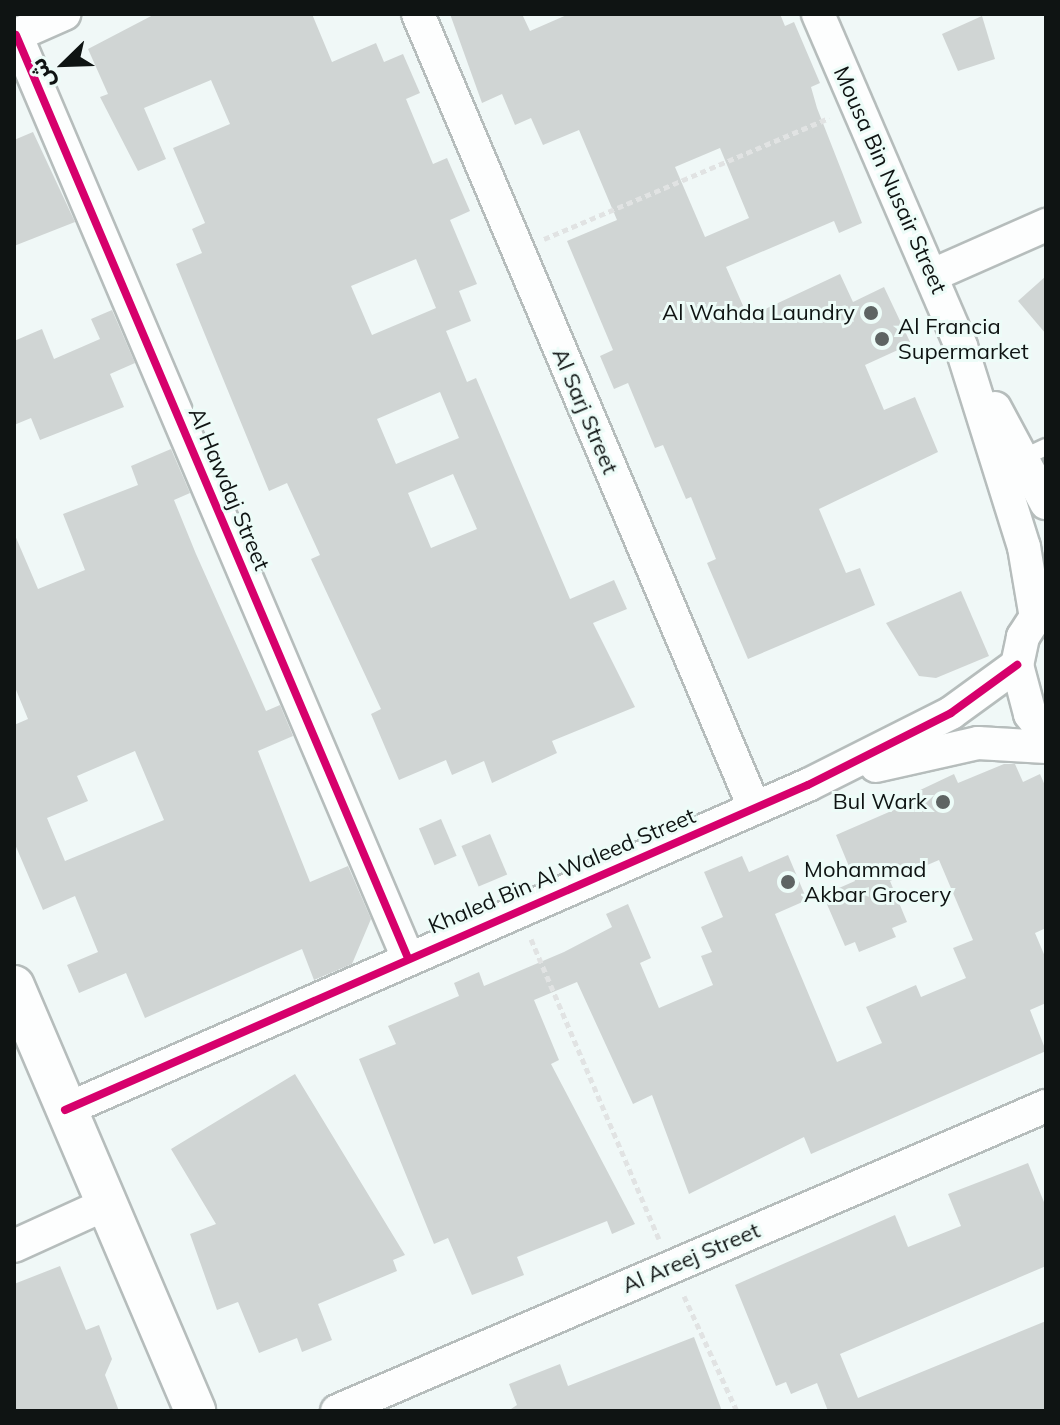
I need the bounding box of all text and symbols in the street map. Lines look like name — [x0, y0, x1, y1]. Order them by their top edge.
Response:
north arrow — [24, 24, 104, 104]
text: ش — [23, 54, 61, 93]
street label: Mousa Bin Nusair Street — [828, 62, 952, 298]
place label: Al Wahda Laundry — [662, 300, 855, 326]
marker: Al Wahda Laundry — [862, 304, 880, 322]
place label: Al Francia Supermarket — [898, 313, 1029, 364]
marker: Al Francia Supermarket — [873, 330, 891, 348]
street label: Al Sarj Street — [547, 344, 623, 478]
street label: Al Hawdaj Street — [183, 404, 275, 574]
place label: Bul Wark — [833, 789, 927, 815]
marker: Bul Wark — [934, 793, 952, 811]
street label: Khaled Bin Al Waleed Street — [425, 803, 699, 939]
place label: Mohammad Akbar Grocery — [804, 856, 951, 908]
marker: Mohammad Akbar Grocery — [779, 873, 797, 891]
street label: Al Areej Street — [618, 1217, 764, 1299]

